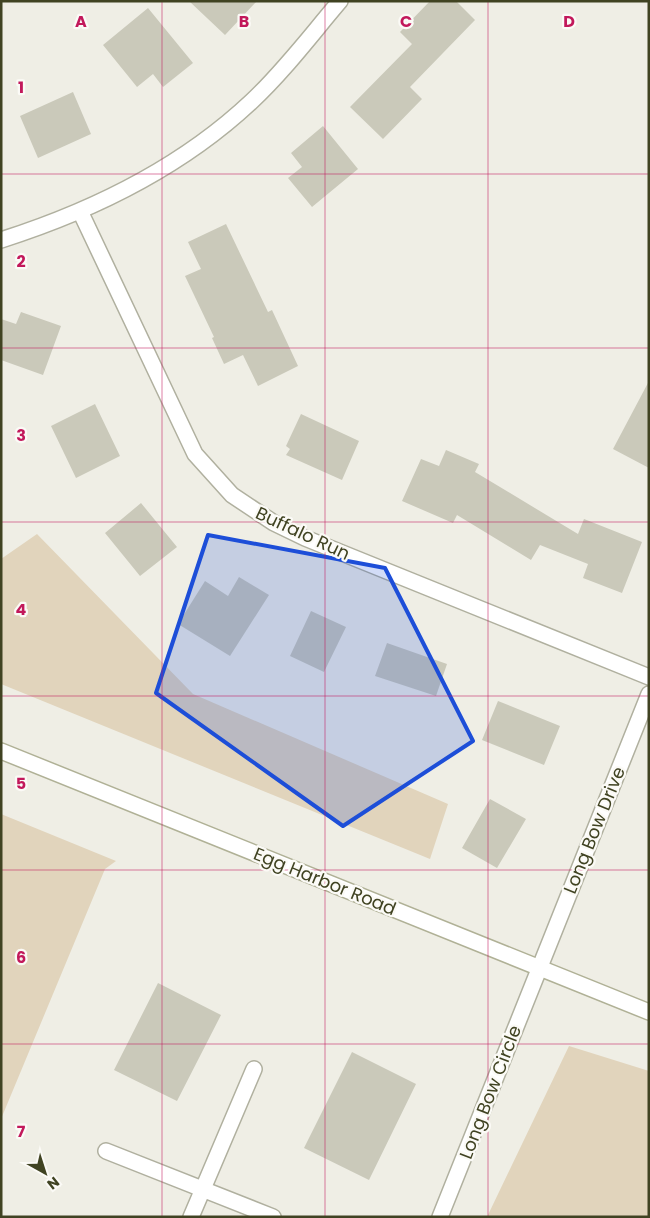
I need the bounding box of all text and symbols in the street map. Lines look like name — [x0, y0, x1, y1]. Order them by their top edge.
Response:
text: A — [75, 10, 87, 33]
text: B — [239, 10, 249, 33]
text: C — [400, 10, 412, 33]
text: D — [563, 10, 575, 33]
text: 1 — [18, 76, 24, 99]
text: 2 — [16, 250, 26, 273]
text: 3 — [16, 424, 26, 447]
street label: Buffalo Run — [252, 500, 354, 566]
text: 4 — [16, 598, 27, 621]
street label: Long Bow Drive — [557, 763, 631, 897]
text: 5 — [16, 772, 26, 795]
street label: Egg Harbor Road — [250, 841, 400, 921]
text: 6 — [16, 946, 26, 969]
street label: Long Bow Circle — [453, 1021, 527, 1163]
text: 7 — [17, 1120, 26, 1143]
north arrow — [20, 1148, 70, 1198]
text: N — [43, 1172, 64, 1194]

